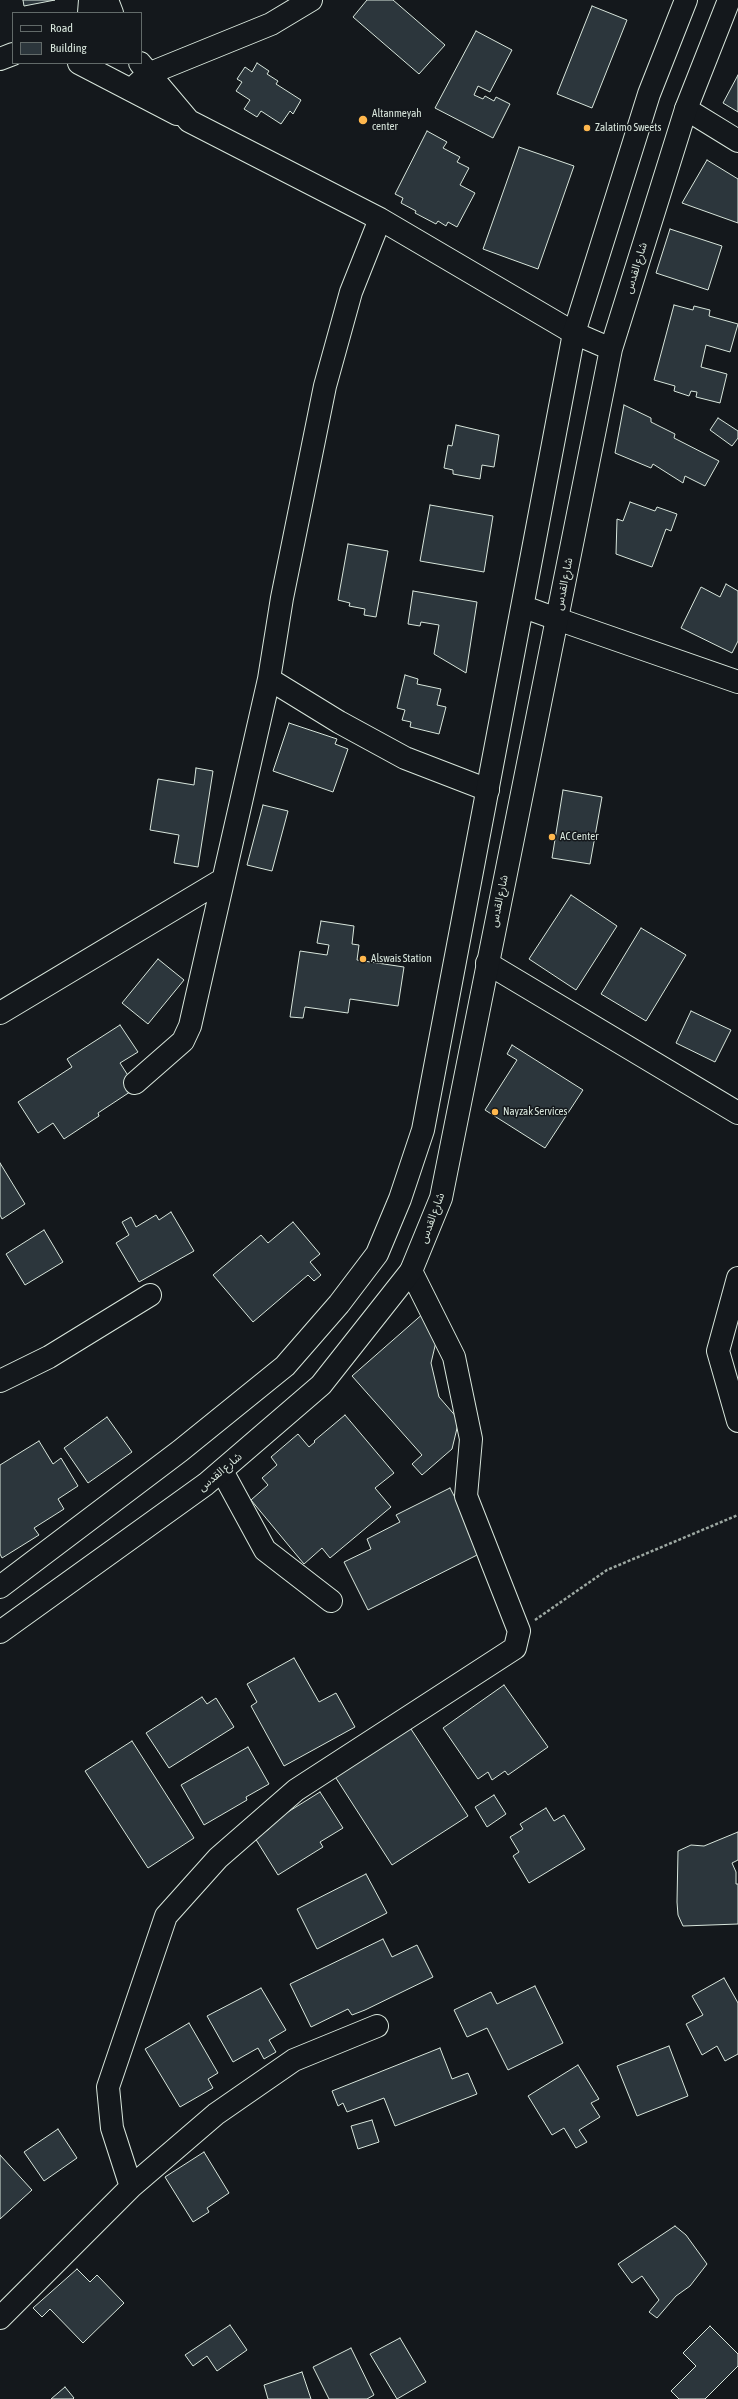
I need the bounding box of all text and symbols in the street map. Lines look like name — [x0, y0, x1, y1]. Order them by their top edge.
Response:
legend — [12, 12, 142, 64]
text: Road — [50, 21, 73, 35]
text: Building — [50, 41, 87, 55]
place label: Altanmeyah center — [372, 107, 422, 133]
marker: Altanmeyah center — [357, 114, 369, 126]
place label: Zalatimo Sweets — [595, 121, 661, 135]
marker: Zalatimo Sweets — [582, 123, 592, 133]
street label: شارع القدس — [622, 241, 650, 295]
street label: شارع القدس — [552, 557, 576, 611]
place label: AC Center — [560, 830, 598, 844]
marker: AC Center — [547, 832, 557, 842]
street label: شارع القدس — [487, 874, 511, 928]
place label: Alswais Station — [371, 952, 432, 966]
marker: Alswais Station — [358, 954, 368, 964]
place label: Nayzak Services — [503, 1105, 567, 1119]
marker: Nayzak Services — [490, 1107, 500, 1117]
street label: شارع القدس — [417, 1191, 447, 1245]
street label: شارع القدس — [195, 1450, 245, 1494]

